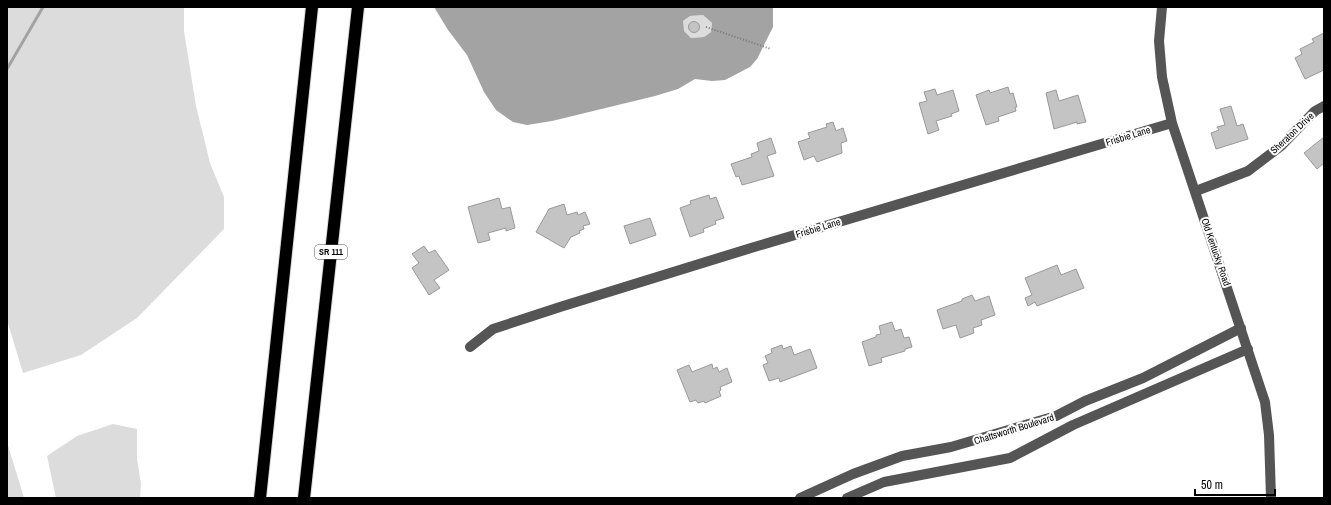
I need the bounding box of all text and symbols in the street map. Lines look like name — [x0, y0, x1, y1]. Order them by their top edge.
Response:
street label: Sheraton Drive — [1267, 109, 1317, 157]
street label: Frisbie Lane — [1104, 123, 1152, 149]
street label: Frisbie Lane — [794, 215, 842, 241]
street label: Old Kentucky Road — [1198, 216, 1234, 288]
road number: SR 111 — [315, 245, 347, 259]
street label: Chattsworth Boulevard — [972, 411, 1056, 447]
scale bar — [1195, 471, 1275, 497]
text: 50 m — [1201, 477, 1223, 493]

